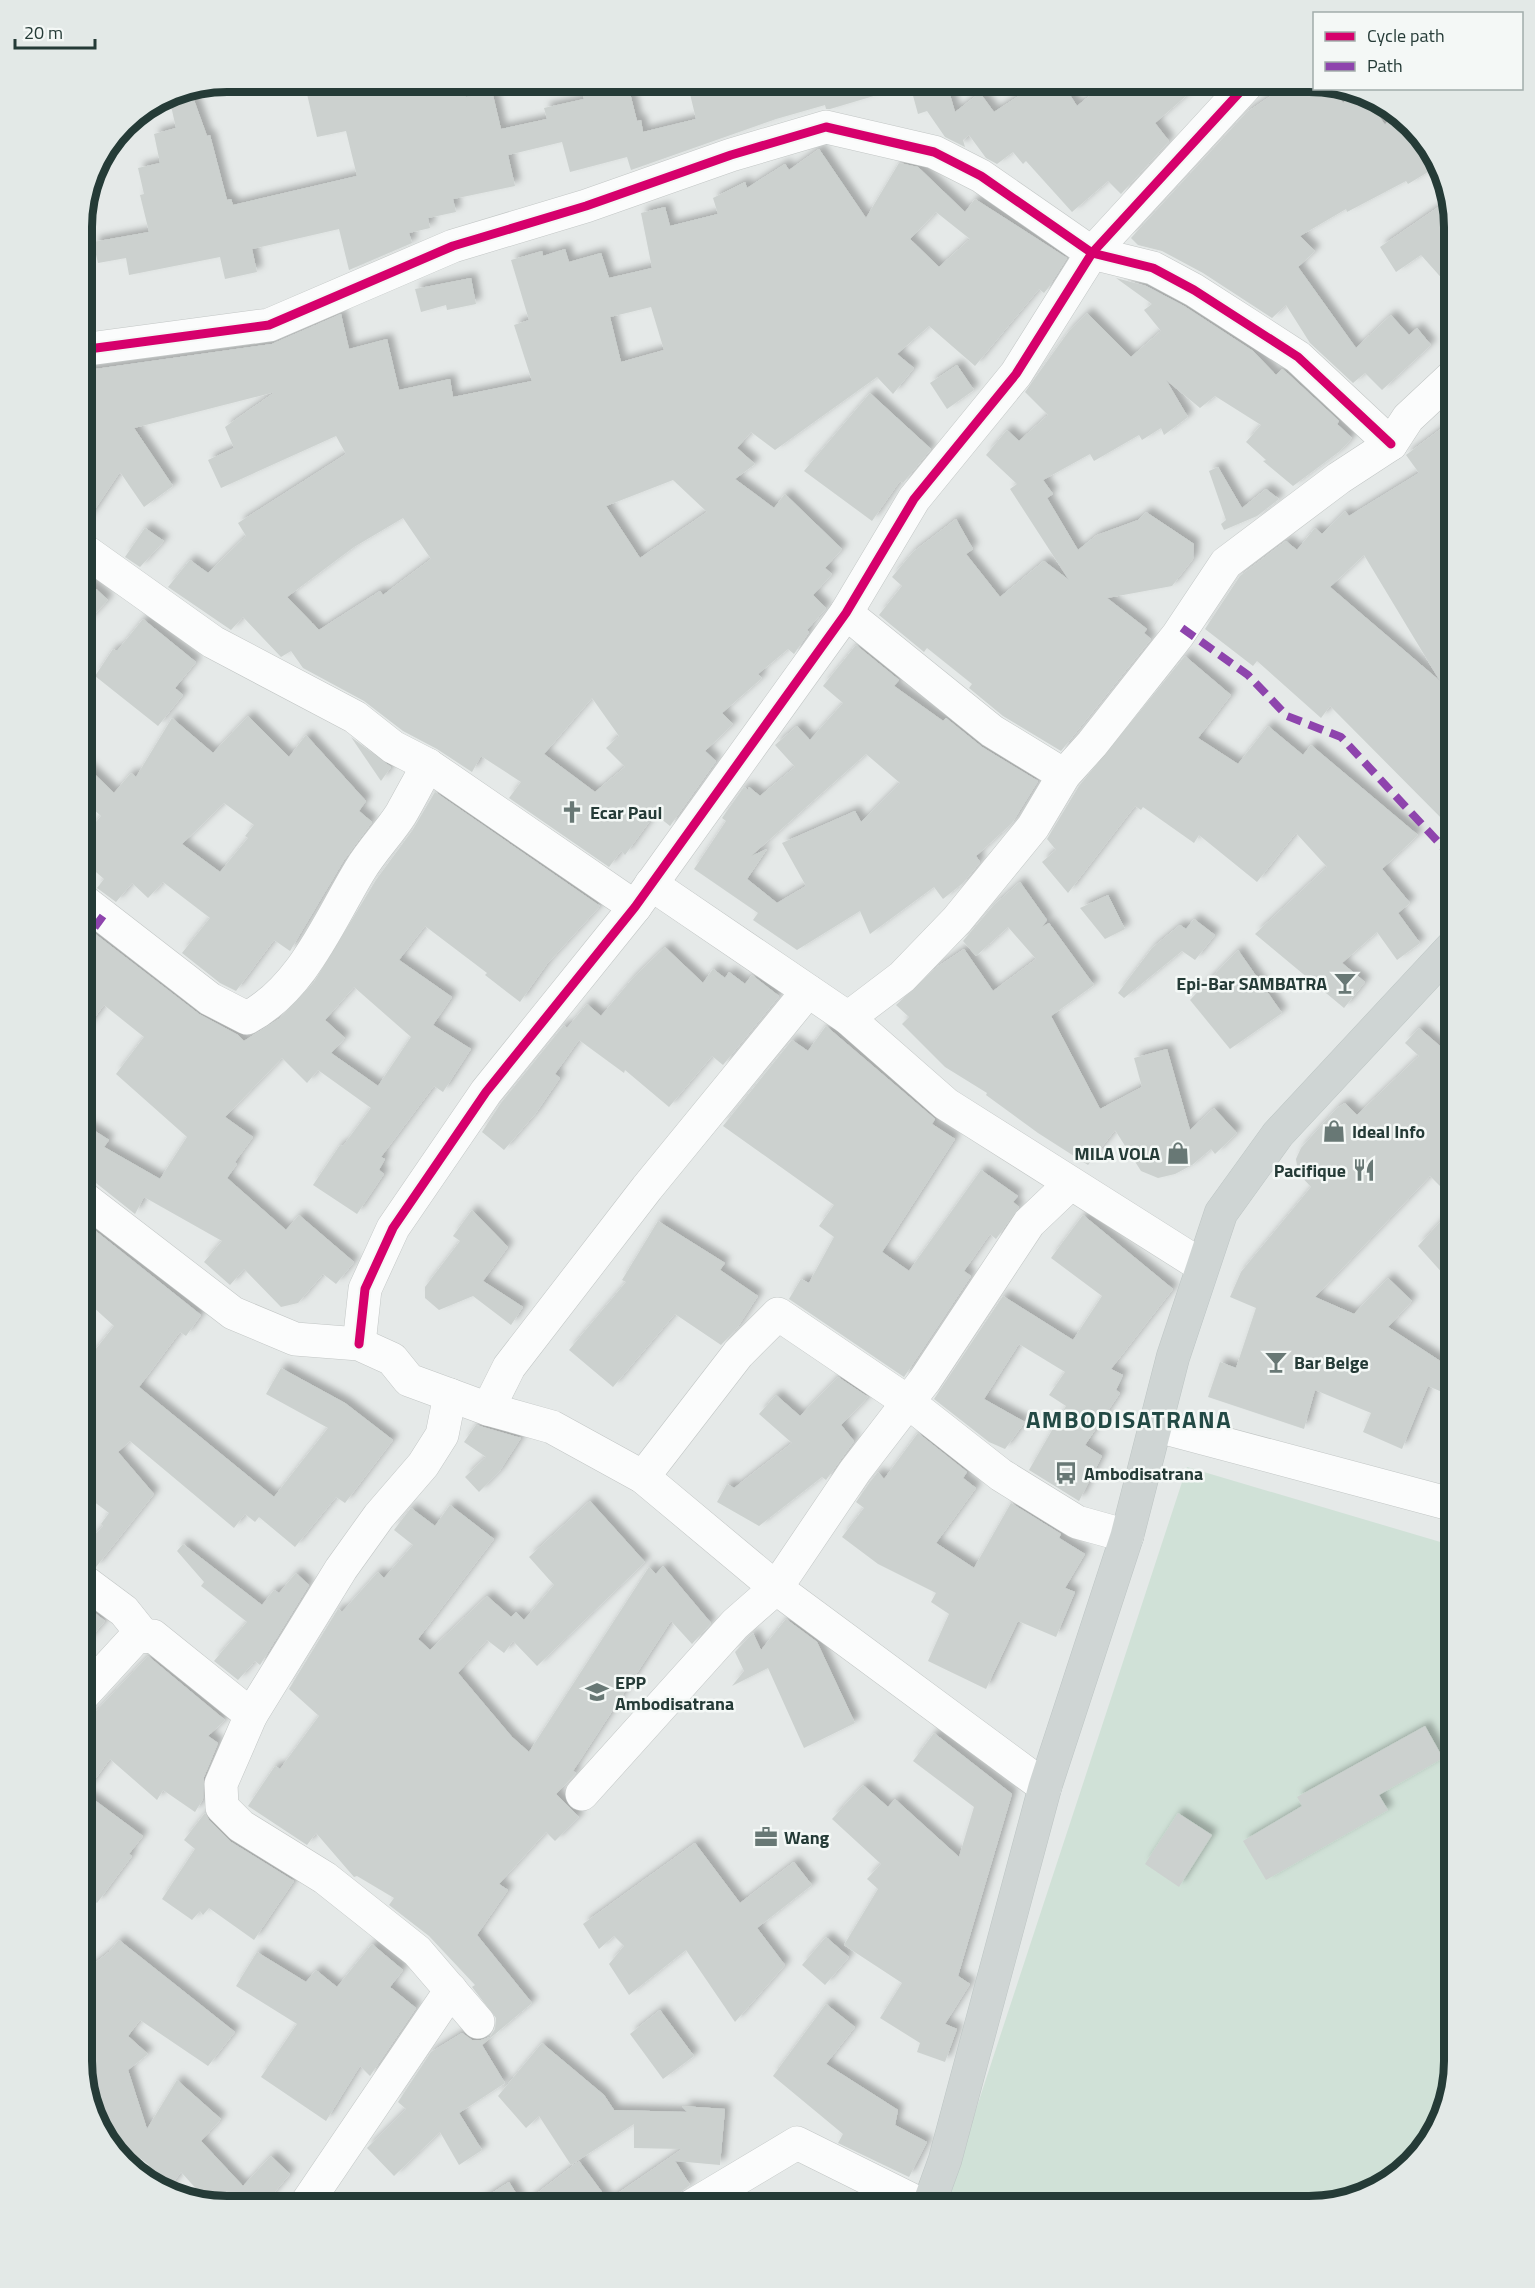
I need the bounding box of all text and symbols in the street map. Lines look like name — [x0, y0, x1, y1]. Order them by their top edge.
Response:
scale bar — [15, 12, 94, 50]
legend — [1313, 12, 1523, 90]
text: 20 m — [24, 19, 63, 46]
text: Cycle path — [1367, 22, 1445, 49]
text: Path — [1367, 52, 1403, 79]
church icon: Ecar Paul — [559, 799, 585, 825]
place label: Ecar Paul — [590, 799, 662, 826]
place label: Epi-Bar SAMBATRA — [1176, 970, 1327, 997]
bar icon: Epi-Bar SAMBATRA — [1332, 970, 1358, 996]
shop icon: Ideal Info — [1321, 1118, 1347, 1144]
place label: Ideal Info — [1352, 1118, 1425, 1145]
place label: MILA VOLA — [1074, 1140, 1160, 1167]
shop icon: MILA VOLA — [1165, 1140, 1191, 1166]
place label: Pacifique — [1274, 1157, 1346, 1184]
restaurant icon: Pacifique — [1351, 1157, 1377, 1183]
bar icon: Bar Belge — [1263, 1349, 1289, 1375]
place label: Bar Belge — [1294, 1349, 1369, 1376]
district label: AMBODISATRANA — [1026, 1401, 1232, 1437]
bus stop icon: Ambodisatrana — [1053, 1460, 1079, 1486]
place label: Ambodisatrana — [1084, 1460, 1203, 1487]
place label: EPP Ambodisatrana — [615, 1669, 734, 1717]
school or university icon: EPP Ambodisatrana — [584, 1679, 610, 1705]
office icon: Wang — [753, 1824, 779, 1850]
place label: Wang — [784, 1824, 830, 1851]

